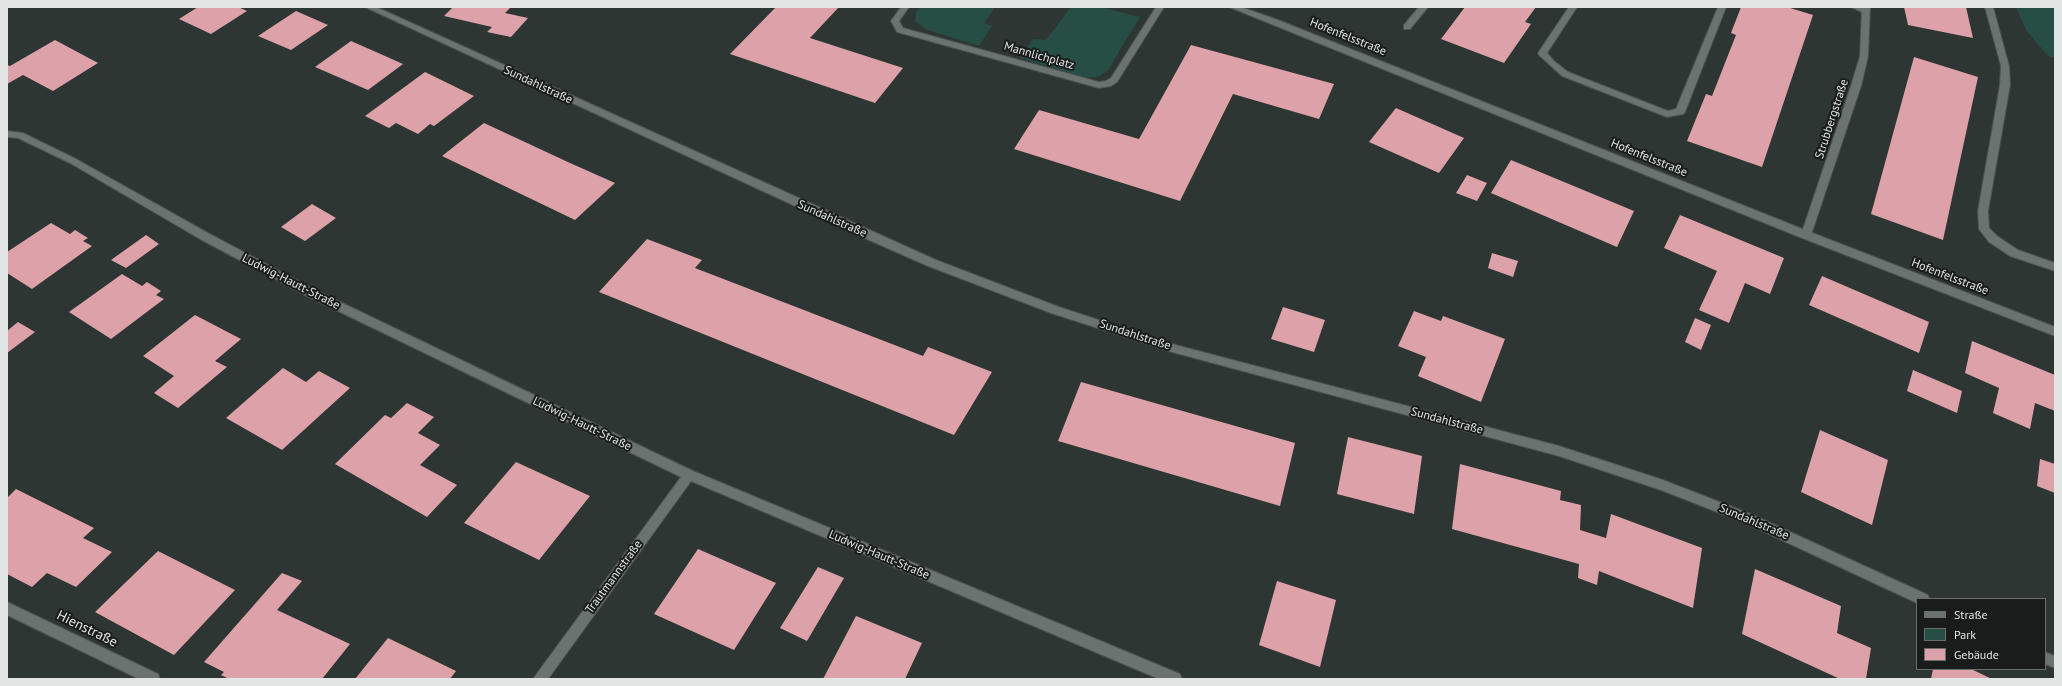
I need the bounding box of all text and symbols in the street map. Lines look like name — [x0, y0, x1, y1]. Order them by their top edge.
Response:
street label: Hofenfelsstraße — [1308, 15, 1388, 59]
street label: Mannlichplatz — [1002, 39, 1076, 73]
street label: Sundahlstraße — [501, 63, 575, 107]
street label: Strubbergstraße — [1812, 77, 1852, 161]
street label: Hofenfelsstraße — [1609, 136, 1689, 180]
street label: Sundahlstraße — [795, 197, 869, 241]
street label: Ludwig-Hautt-Straße — [240, 251, 342, 313]
street label: Hofenfelsstraße — [1909, 256, 1991, 298]
street label: Sundahlstraße — [1097, 317, 1173, 353]
street label: Ludwig-Hautt-Straße — [530, 394, 634, 454]
street label: Sundahlstraße — [1409, 404, 1485, 438]
street label: Sundahlstraße — [1717, 501, 1791, 543]
street label: Ludwig-Hautt-Straße — [827, 527, 931, 583]
street label: Trautmannstraße — [583, 538, 645, 616]
legend — [1916, 598, 2046, 670]
street label: Hienstraße — [54, 607, 120, 651]
text: Straße — [1954, 607, 1988, 622]
text: Park — [1954, 627, 1976, 642]
text: Gebäude — [1954, 647, 1999, 662]

